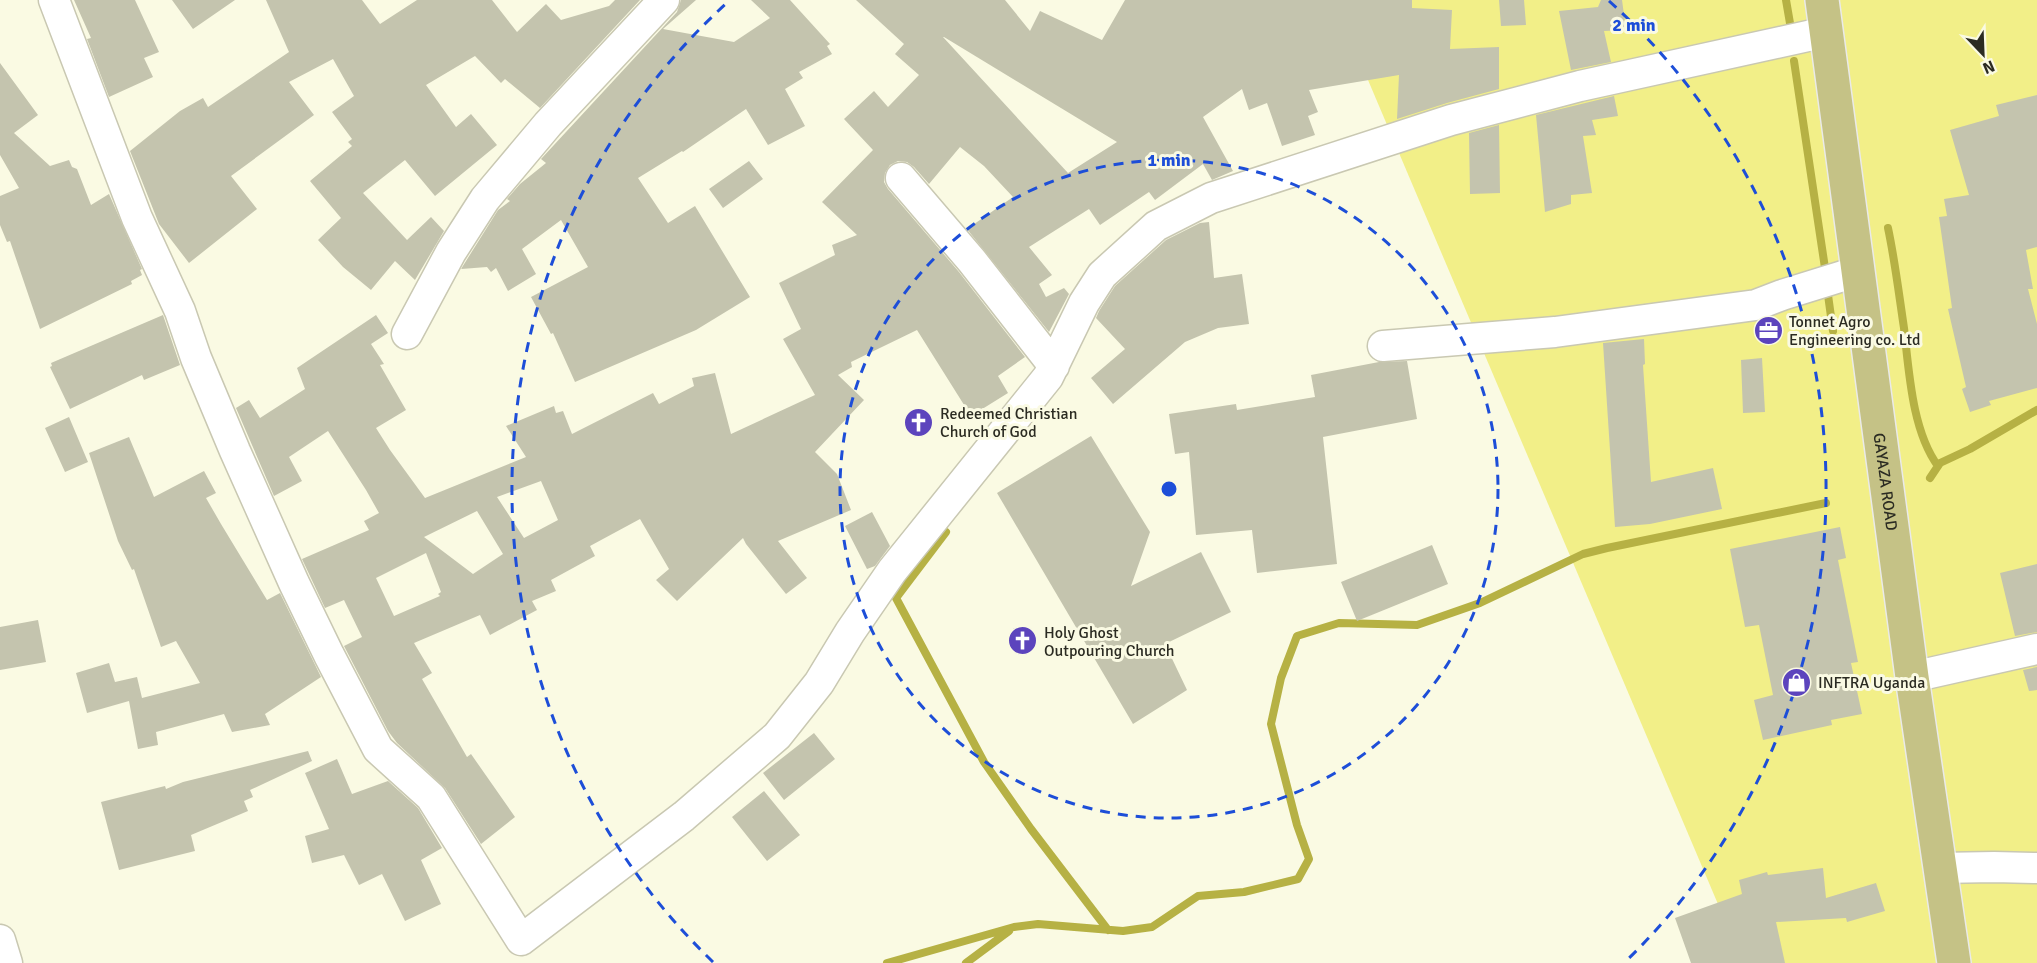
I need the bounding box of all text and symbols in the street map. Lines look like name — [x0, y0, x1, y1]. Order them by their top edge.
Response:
text: 2 min — [1612, 14, 1656, 36]
north arrow — [1953, 24, 2013, 84]
text: N — [1979, 56, 1998, 78]
text: 1 min — [1147, 149, 1191, 171]
place label: Tonnet Agro Engineering co. Ltd — [1789, 312, 1921, 350]
office icon: Tonnet Agro Engineering co. Ltd — [1752, 314, 1784, 346]
place label: Redeemed Christian Church of God — [940, 404, 1077, 442]
church icon: Redeemed Christian Church of God — [903, 406, 935, 438]
street label: GAYAZA ROAD — [1869, 432, 1901, 532]
centre of rings — [1159, 479, 1179, 499]
place label: Holy Ghost Outpouring Church — [1044, 623, 1175, 661]
church icon: Holy Ghost Outpouring Church — [1007, 625, 1039, 657]
shop icon: INFTRA Uganda — [1781, 666, 1813, 698]
place label: INFTRA Uganda — [1818, 673, 1925, 693]

